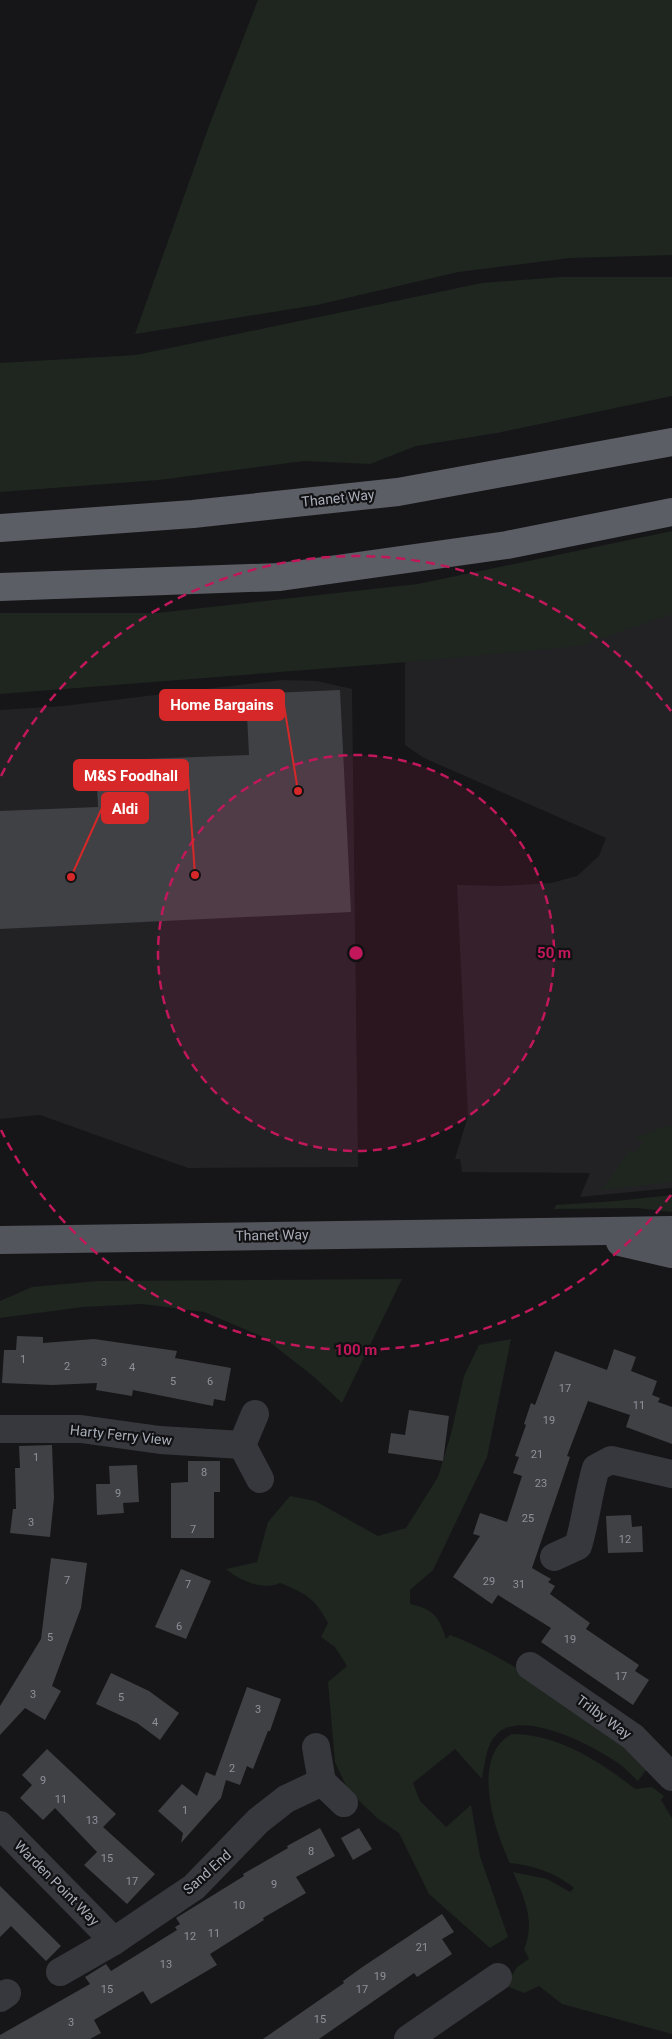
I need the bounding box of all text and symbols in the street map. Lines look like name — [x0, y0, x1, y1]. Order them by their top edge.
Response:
street label: Thanet Way — [301, 486, 376, 510]
callout: Home Bargains — [160, 690, 284, 720]
text: Home Bargains — [170, 696, 274, 714]
callout: M&S Foodhall — [74, 760, 188, 790]
text: M&S Foodhall — [84, 767, 178, 785]
callout: Aldi — [102, 793, 148, 823]
text: Aldi — [112, 800, 138, 818]
centre of rings — [347, 944, 365, 962]
text: 50 m — [537, 944, 571, 962]
street label: Thanet Way — [235, 1226, 309, 1244]
text: 100 m — [335, 1341, 377, 1359]
house number: 1 — [20, 1353, 26, 1366]
house number: 3 — [101, 1356, 107, 1369]
house number: 2 — [64, 1360, 70, 1373]
house number: 4 — [129, 1361, 135, 1374]
house number: 5 — [170, 1375, 176, 1388]
house number: 6 — [207, 1375, 213, 1388]
house number: 17 — [559, 1382, 571, 1395]
house number: 11 — [633, 1399, 645, 1412]
house number: 19 — [543, 1414, 555, 1427]
street label: Harty Ferry View — [69, 1422, 173, 1448]
house number: 21 — [531, 1448, 543, 1461]
house number: 1 — [33, 1451, 39, 1464]
house number: 8 — [201, 1466, 207, 1479]
house number: 23 — [535, 1477, 547, 1490]
house number: 9 — [115, 1487, 121, 1500]
house number: 25 — [522, 1512, 534, 1525]
house number: 3 — [28, 1516, 34, 1529]
house number: 7 — [190, 1523, 196, 1536]
house number: 12 — [619, 1533, 631, 1546]
house number: 7 — [64, 1574, 70, 1587]
house number: 29 — [483, 1575, 495, 1588]
house number: 7 — [185, 1578, 191, 1591]
house number: 31 — [513, 1578, 525, 1591]
house number: 6 — [176, 1620, 182, 1633]
house number: 5 — [47, 1631, 53, 1644]
house number: 19 — [564, 1633, 576, 1646]
house number: 17 — [615, 1670, 627, 1683]
house number: 3 — [30, 1688, 36, 1701]
house number: 5 — [118, 1691, 124, 1704]
street label: Trilby Way — [574, 1692, 635, 1742]
house number: 3 — [255, 1703, 261, 1716]
house number: 4 — [152, 1716, 158, 1729]
house number: 2 — [229, 1762, 235, 1775]
house number: 9 — [40, 1774, 46, 1787]
house number: 11 — [55, 1793, 67, 1806]
house number: 1 — [182, 1804, 188, 1817]
house number: 13 — [86, 1814, 98, 1827]
street label: Warden Point Way — [11, 1837, 103, 1929]
house number: 8 — [308, 1845, 314, 1858]
street label: Sand End — [180, 1846, 234, 1898]
house number: 15 — [101, 1852, 113, 1865]
house number: 17 — [126, 1875, 138, 1888]
house number: 9 — [271, 1878, 277, 1891]
house number: 10 — [233, 1899, 245, 1912]
house number: 11 — [208, 1927, 220, 1940]
house number: 12 — [184, 1930, 196, 1943]
house number: 21 — [416, 1941, 428, 1954]
house number: 13 — [160, 1958, 172, 1971]
house number: 19 — [374, 1970, 386, 1983]
house number: 15 — [101, 1983, 113, 1996]
house number: 17 — [356, 1983, 368, 1996]
house number: 15 — [314, 2013, 326, 2026]
house number: 3 — [68, 2016, 74, 2029]

